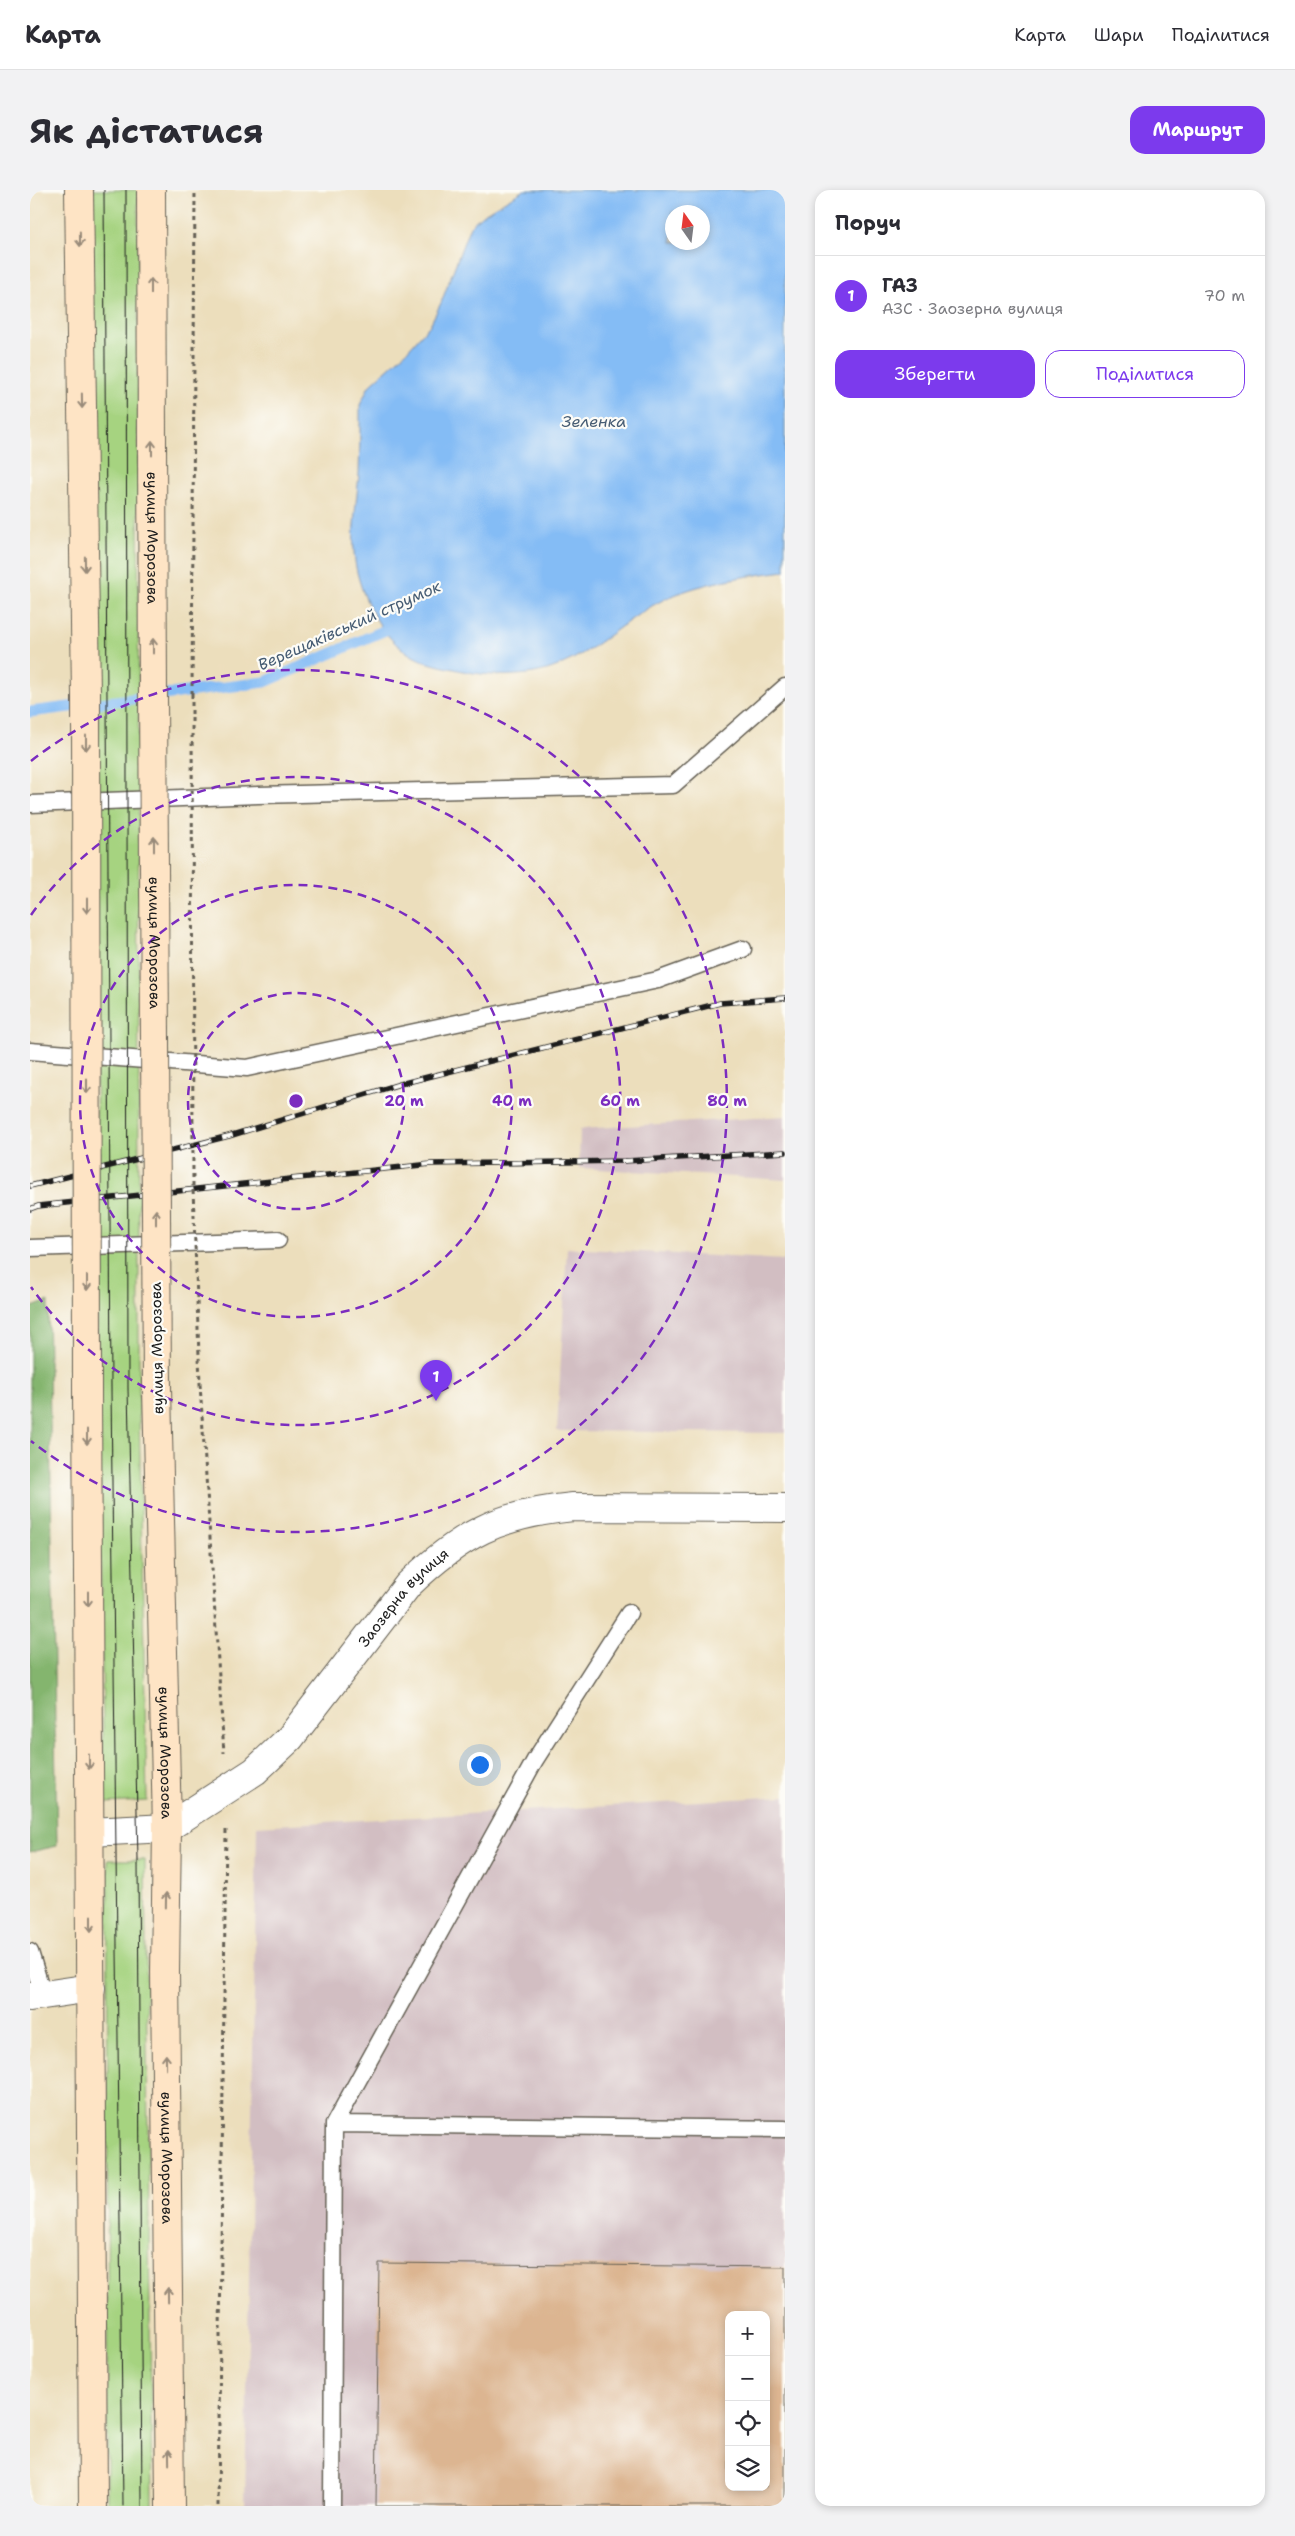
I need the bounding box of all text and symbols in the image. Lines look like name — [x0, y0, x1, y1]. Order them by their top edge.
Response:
text: Карта — [25, 19, 101, 51]
text: Карта — [1014, 23, 1066, 47]
text: Шари — [1094, 23, 1144, 47]
text: Поділитися — [1172, 23, 1270, 47]
button: Маршрут — [1130, 106, 1265, 154]
text: Як дістатися — [30, 107, 264, 154]
north arrow — [665, 205, 710, 250]
text: Поруч — [835, 209, 901, 237]
one-way arrow — [75, 230, 85, 246]
text: ГАЗ — [882, 273, 917, 298]
one-way arrow — [146, 278, 156, 294]
text: 1 — [847, 285, 855, 306]
text: 70 m — [1204, 285, 1245, 306]
text: АЗС · Заозерна вулиця — [882, 298, 1063, 319]
button: Зберегти — [835, 350, 1035, 398]
button: Поділитися — [1045, 350, 1245, 398]
one-way arrow — [77, 392, 87, 409]
water label: Зеленка — [562, 411, 626, 432]
one-way arrow — [147, 441, 157, 457]
street label: вулиця Морозова — [142, 472, 163, 605]
one-way arrow — [80, 555, 89, 571]
water label: Верещаківський струмок — [255, 575, 444, 675]
one-way arrow — [148, 638, 158, 654]
one-way arrow — [81, 735, 91, 751]
one-way arrow — [149, 836, 159, 852]
street label: вулиця Морозова — [144, 877, 165, 1010]
one-way arrow — [82, 898, 92, 914]
one-way arrow — [82, 1078, 92, 1094]
text: 20 m — [384, 1091, 424, 1111]
text: 40 m — [492, 1091, 532, 1111]
text: 60 m — [600, 1091, 640, 1111]
text: 80 m — [707, 1091, 747, 1111]
centre of rings — [287, 1092, 305, 1110]
one-way arrow — [151, 1209, 161, 1225]
one-way arrow — [82, 1275, 92, 1291]
street label: вулиця Морозова — [146, 1281, 168, 1414]
pin: 1 — [420, 1360, 452, 1401]
one-way arrow — [82, 1428, 92, 1444]
street label: Заозерна вулиця — [354, 1544, 453, 1651]
one-way arrow — [83, 1590, 93, 1607]
street label: вулиця Морозова — [154, 1687, 177, 1820]
your location — [467, 1752, 493, 1778]
one-way arrow — [85, 1753, 94, 1769]
one-way arrow — [161, 1892, 171, 1908]
one-way arrow — [86, 1916, 95, 1932]
one-way arrow — [161, 2055, 171, 2071]
street label: вулиця Морозова — [156, 2092, 177, 2225]
one-way arrow — [163, 2287, 173, 2304]
map controls — [725, 2311, 770, 2491]
button: + — [725, 2311, 770, 2356]
button: − — [725, 2356, 770, 2401]
button: locate — [725, 2401, 770, 2446]
button: layers — [725, 2446, 770, 2491]
one-way arrow — [164, 2450, 174, 2466]

